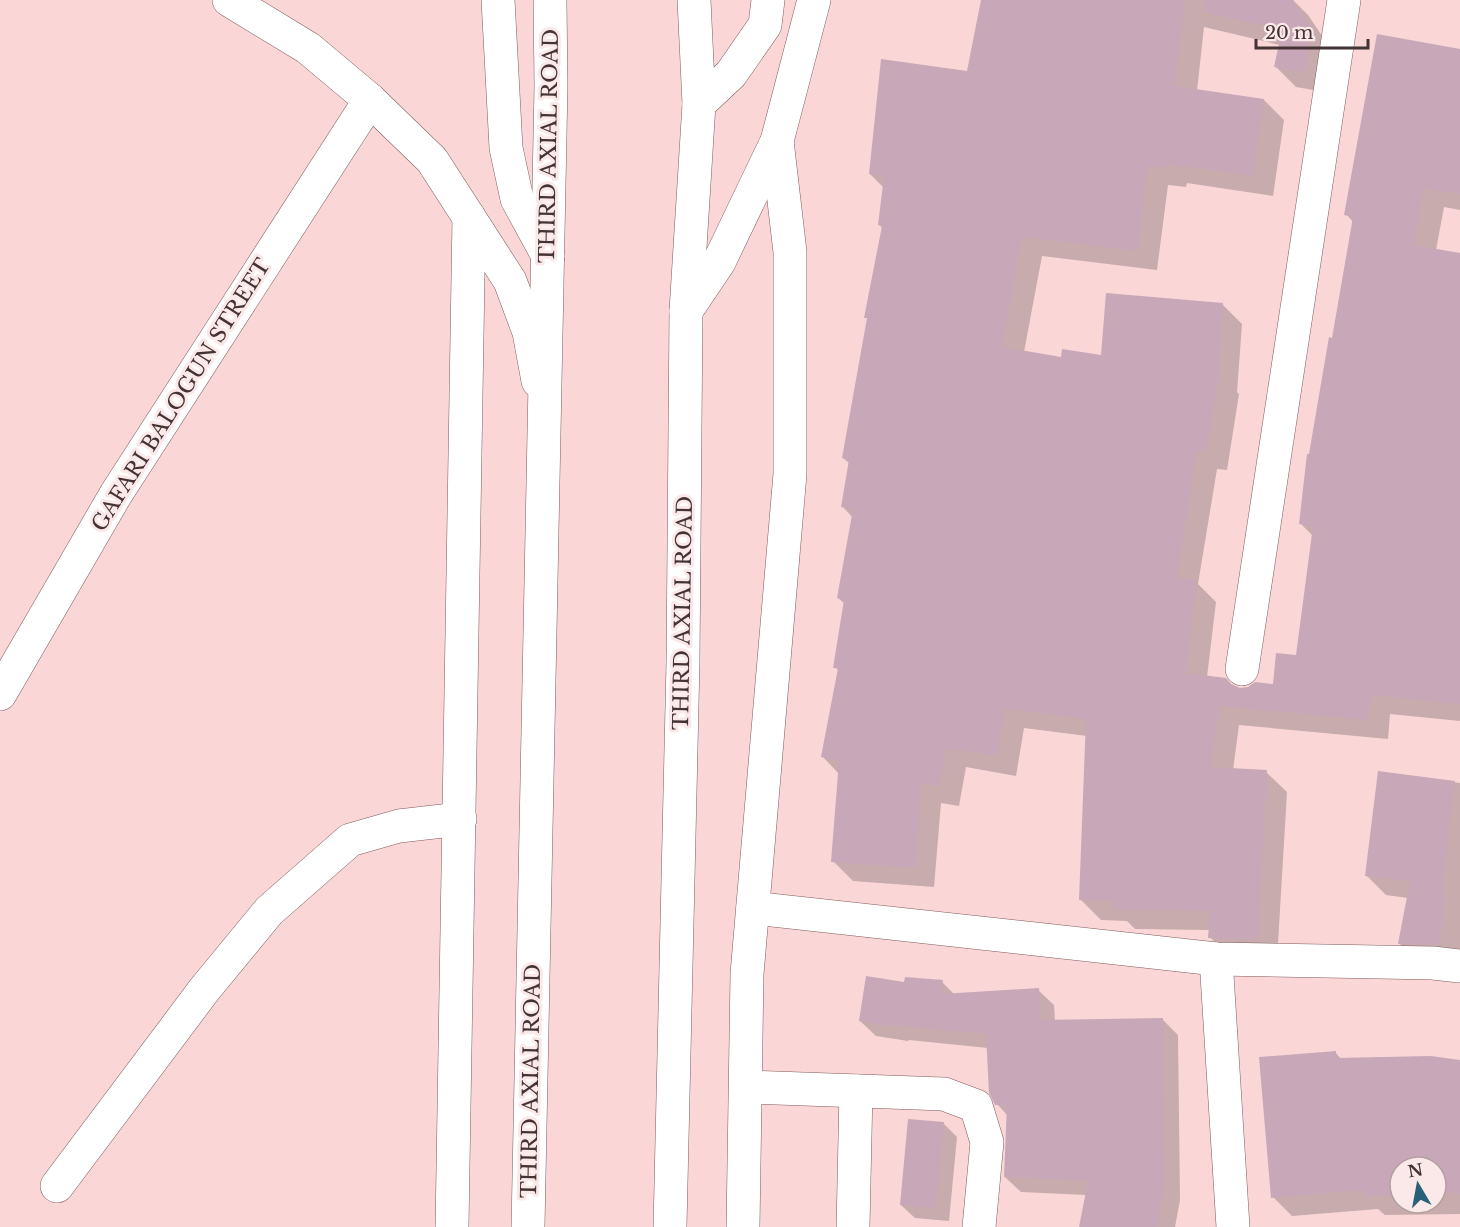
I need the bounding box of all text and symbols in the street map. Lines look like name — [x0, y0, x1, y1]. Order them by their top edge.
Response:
scale bar — [1256, 12, 1368, 50]
text: 20 m — [1265, 22, 1313, 44]
street label: THIRD AXIAL ROAD — [534, 29, 564, 263]
street label: GAFARI BALOGUN STREET — [86, 254, 276, 536]
street label: THIRD AXIAL ROAD — [668, 496, 698, 730]
street label: THIRD AXIAL ROAD — [516, 964, 546, 1198]
north arrow — [1388, 1155, 1448, 1215]
text: N — [1406, 1159, 1425, 1181]

